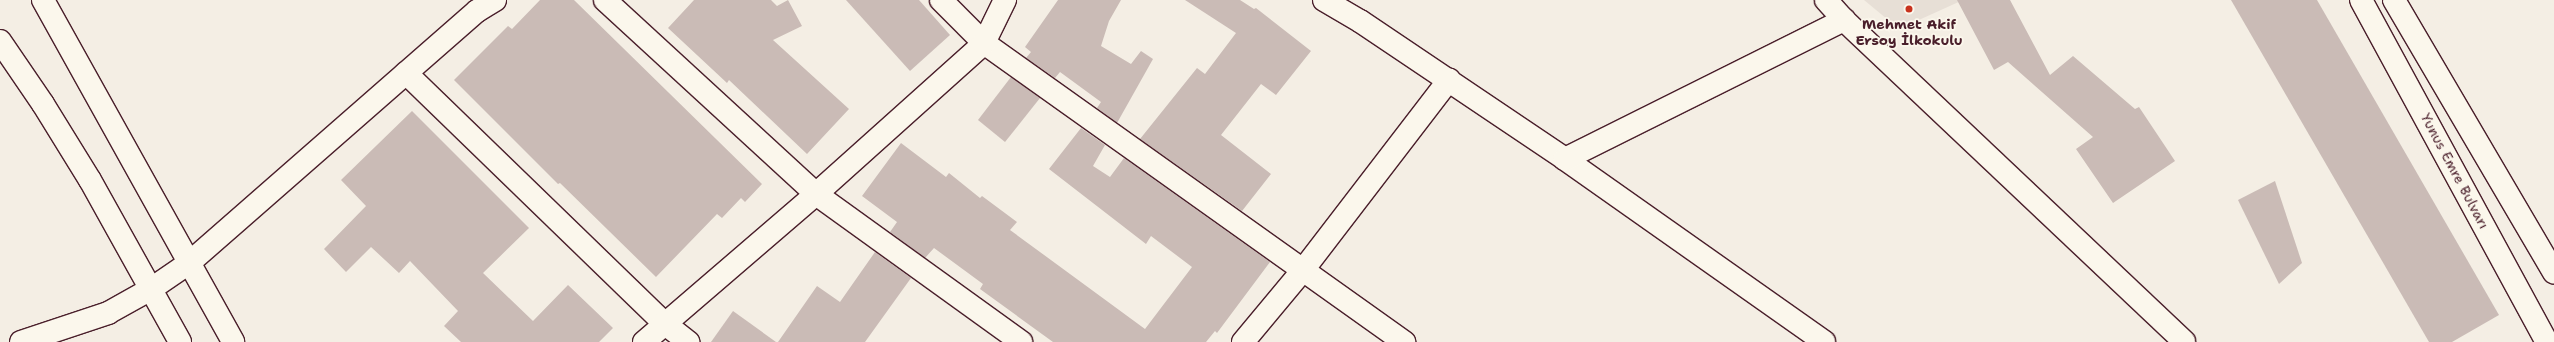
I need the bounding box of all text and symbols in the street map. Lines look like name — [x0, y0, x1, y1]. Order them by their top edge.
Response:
marker: Mehmet Akif Ersoy İlkokulu — [1904, 4, 1914, 14]
place label: Mehmet Akif Ersoy İlkokulu — [1855, 16, 1963, 48]
street label: Yunus Emre Bulvarı — [2417, 110, 2493, 232]

